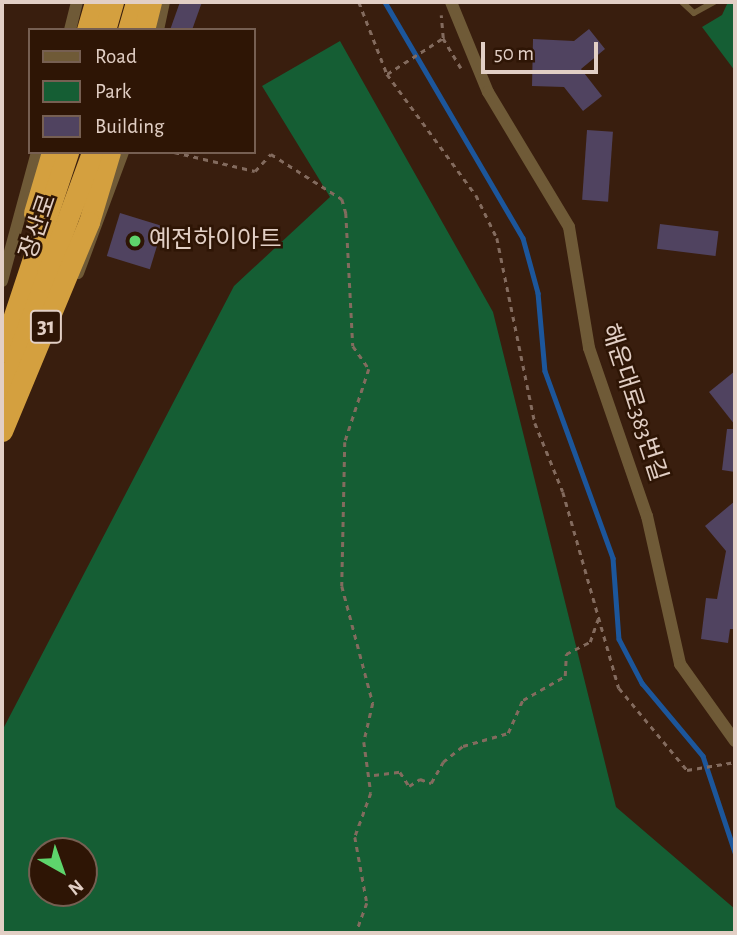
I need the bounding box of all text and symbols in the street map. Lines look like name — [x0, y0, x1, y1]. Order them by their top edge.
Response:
legend — [28, 28, 256, 154]
scale bar — [485, 28, 602, 72]
text: 50 m — [494, 43, 534, 64]
text: Road — [95, 46, 137, 67]
text: Park — [95, 81, 131, 102]
text: Building — [95, 116, 164, 137]
street label: 장산로 — [15, 191, 63, 263]
place label: 예전하이아트 — [149, 227, 281, 255]
marker: 예전하이아트 — [127, 233, 143, 249]
road number: 31 — [28, 308, 64, 346]
street label: 해운대로383번길 — [594, 321, 672, 485]
north arrow — [28, 837, 98, 907]
text: N — [64, 875, 87, 898]

